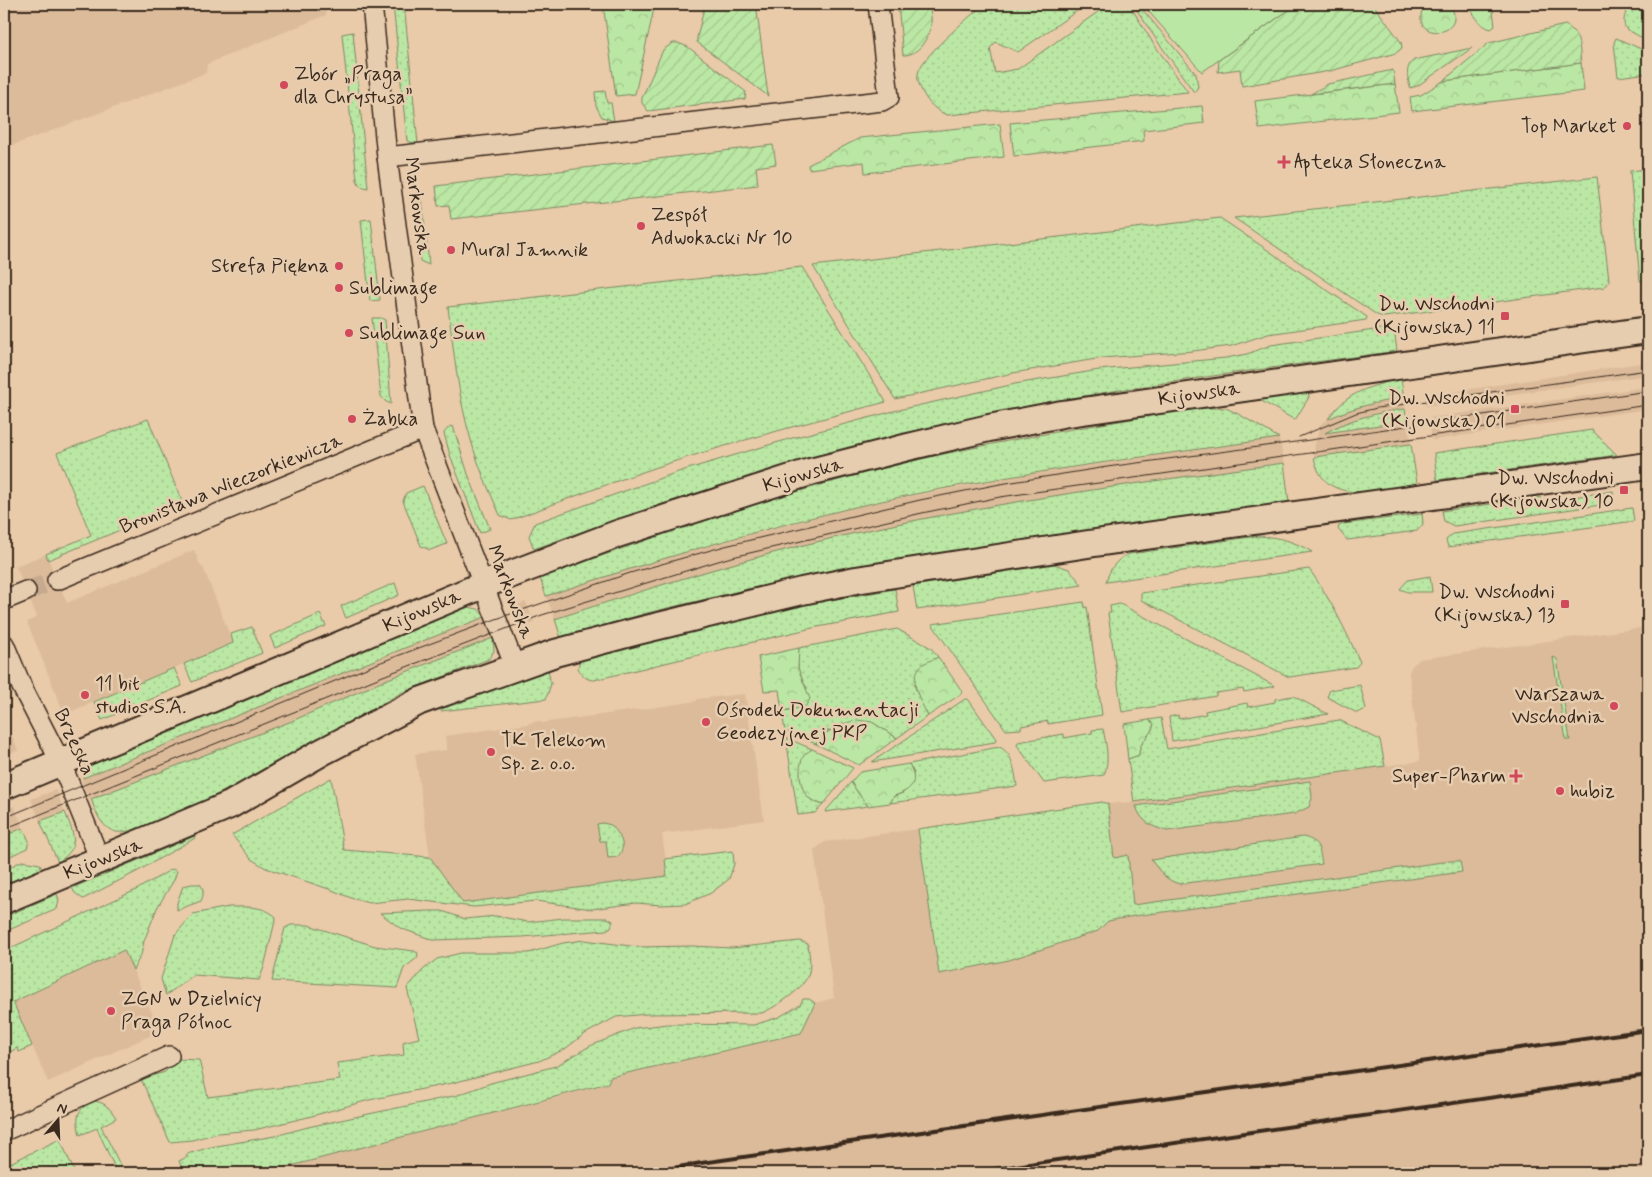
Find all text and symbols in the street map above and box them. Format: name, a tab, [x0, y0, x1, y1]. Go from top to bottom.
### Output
place label: Zbór „Praga dla Chrystusa”	[294, 61, 413, 111]
marker: Zbór „Praga dla Chrystusa”	[278, 79, 290, 91]
place label: Top Market	[1521, 113, 1617, 140]
marker: Top Market	[1621, 120, 1633, 132]
place label: Apteka Słoneczna	[1294, 149, 1447, 177]
street label: Markowska	[397, 155, 437, 258]
marker: Apteka Słoneczna	[1278, 156, 1290, 168]
place label: Zespół Adwokacki Nr 10	[651, 202, 793, 252]
marker: Zespół Adwokacki Nr 10	[635, 220, 647, 232]
place label: Mural Jamnik	[461, 237, 588, 264]
marker: Mural Jamnik	[445, 244, 457, 256]
place label: Strefa Piękna	[211, 253, 329, 280]
marker: Strefa Piękna	[333, 260, 345, 272]
place label: Sublimage	[349, 275, 438, 304]
marker: Sublimage	[333, 282, 345, 294]
place label: Dw. Wschodni (Kijowska) 11	[1374, 291, 1495, 341]
marker: Dw. Wschodni (Kijowska) 11	[1499, 310, 1511, 322]
place label: Sublimage Sun	[359, 320, 486, 349]
marker: Sublimage Sun	[343, 327, 355, 339]
street label: Kijowska	[1156, 375, 1243, 413]
place label: Dw. Wschodni (Kijowska) 01	[1382, 385, 1505, 435]
marker: Dw. Wschodni (Kijowska) 01	[1509, 403, 1521, 415]
place label: Żabka	[362, 406, 418, 433]
marker: Żabka	[346, 413, 358, 425]
street label: Bronisława Wieczorkiewicza	[116, 427, 347, 541]
street label: Kijowska	[760, 450, 847, 499]
place label: Dw. Wschodni (Kijowska) 10	[1490, 465, 1614, 515]
marker: Dw. Wschodni (Kijowska) 10	[1618, 484, 1630, 496]
street label: Markowska	[480, 541, 541, 644]
place label: Dw. Wschodni (Kijowska) 13	[1434, 579, 1555, 629]
street label: Kijowska	[379, 582, 466, 640]
marker: Dw. Wschodni (Kijowska) 13	[1559, 598, 1571, 610]
place label: 11 bit studios S.A.	[95, 671, 186, 721]
place label: Warszawa Wschodnia	[1512, 681, 1605, 731]
marker: 11 bit studios S.A.	[79, 689, 91, 701]
place label: Ośrodek Dokumentacji Geodezyjnej PKP	[716, 697, 919, 747]
marker: Warszawa Wschodnia	[1608, 700, 1620, 712]
street label: Brzeska	[47, 704, 101, 780]
marker: Ośrodek Dokumentacji Geodezyjnej PKP	[700, 716, 712, 728]
place label: TK Telekom Sp. z. o.o.	[501, 727, 606, 777]
marker: TK Telekom Sp. z. o.o.	[485, 746, 497, 758]
place label: Super-Pharm	[1392, 763, 1506, 790]
marker: Super-Pharm	[1510, 770, 1522, 782]
place label: hubiz	[1570, 778, 1615, 805]
marker: hubiz	[1554, 785, 1566, 797]
street label: Kijowska	[60, 831, 147, 887]
place label: ZGN w Dzielnicy Praga Północ	[121, 986, 262, 1037]
marker: ZGN w Dzielnicy Praga Północ	[105, 1005, 117, 1017]
north arrow	[32, 1094, 82, 1144]
text: N	[55, 1099, 69, 1119]

